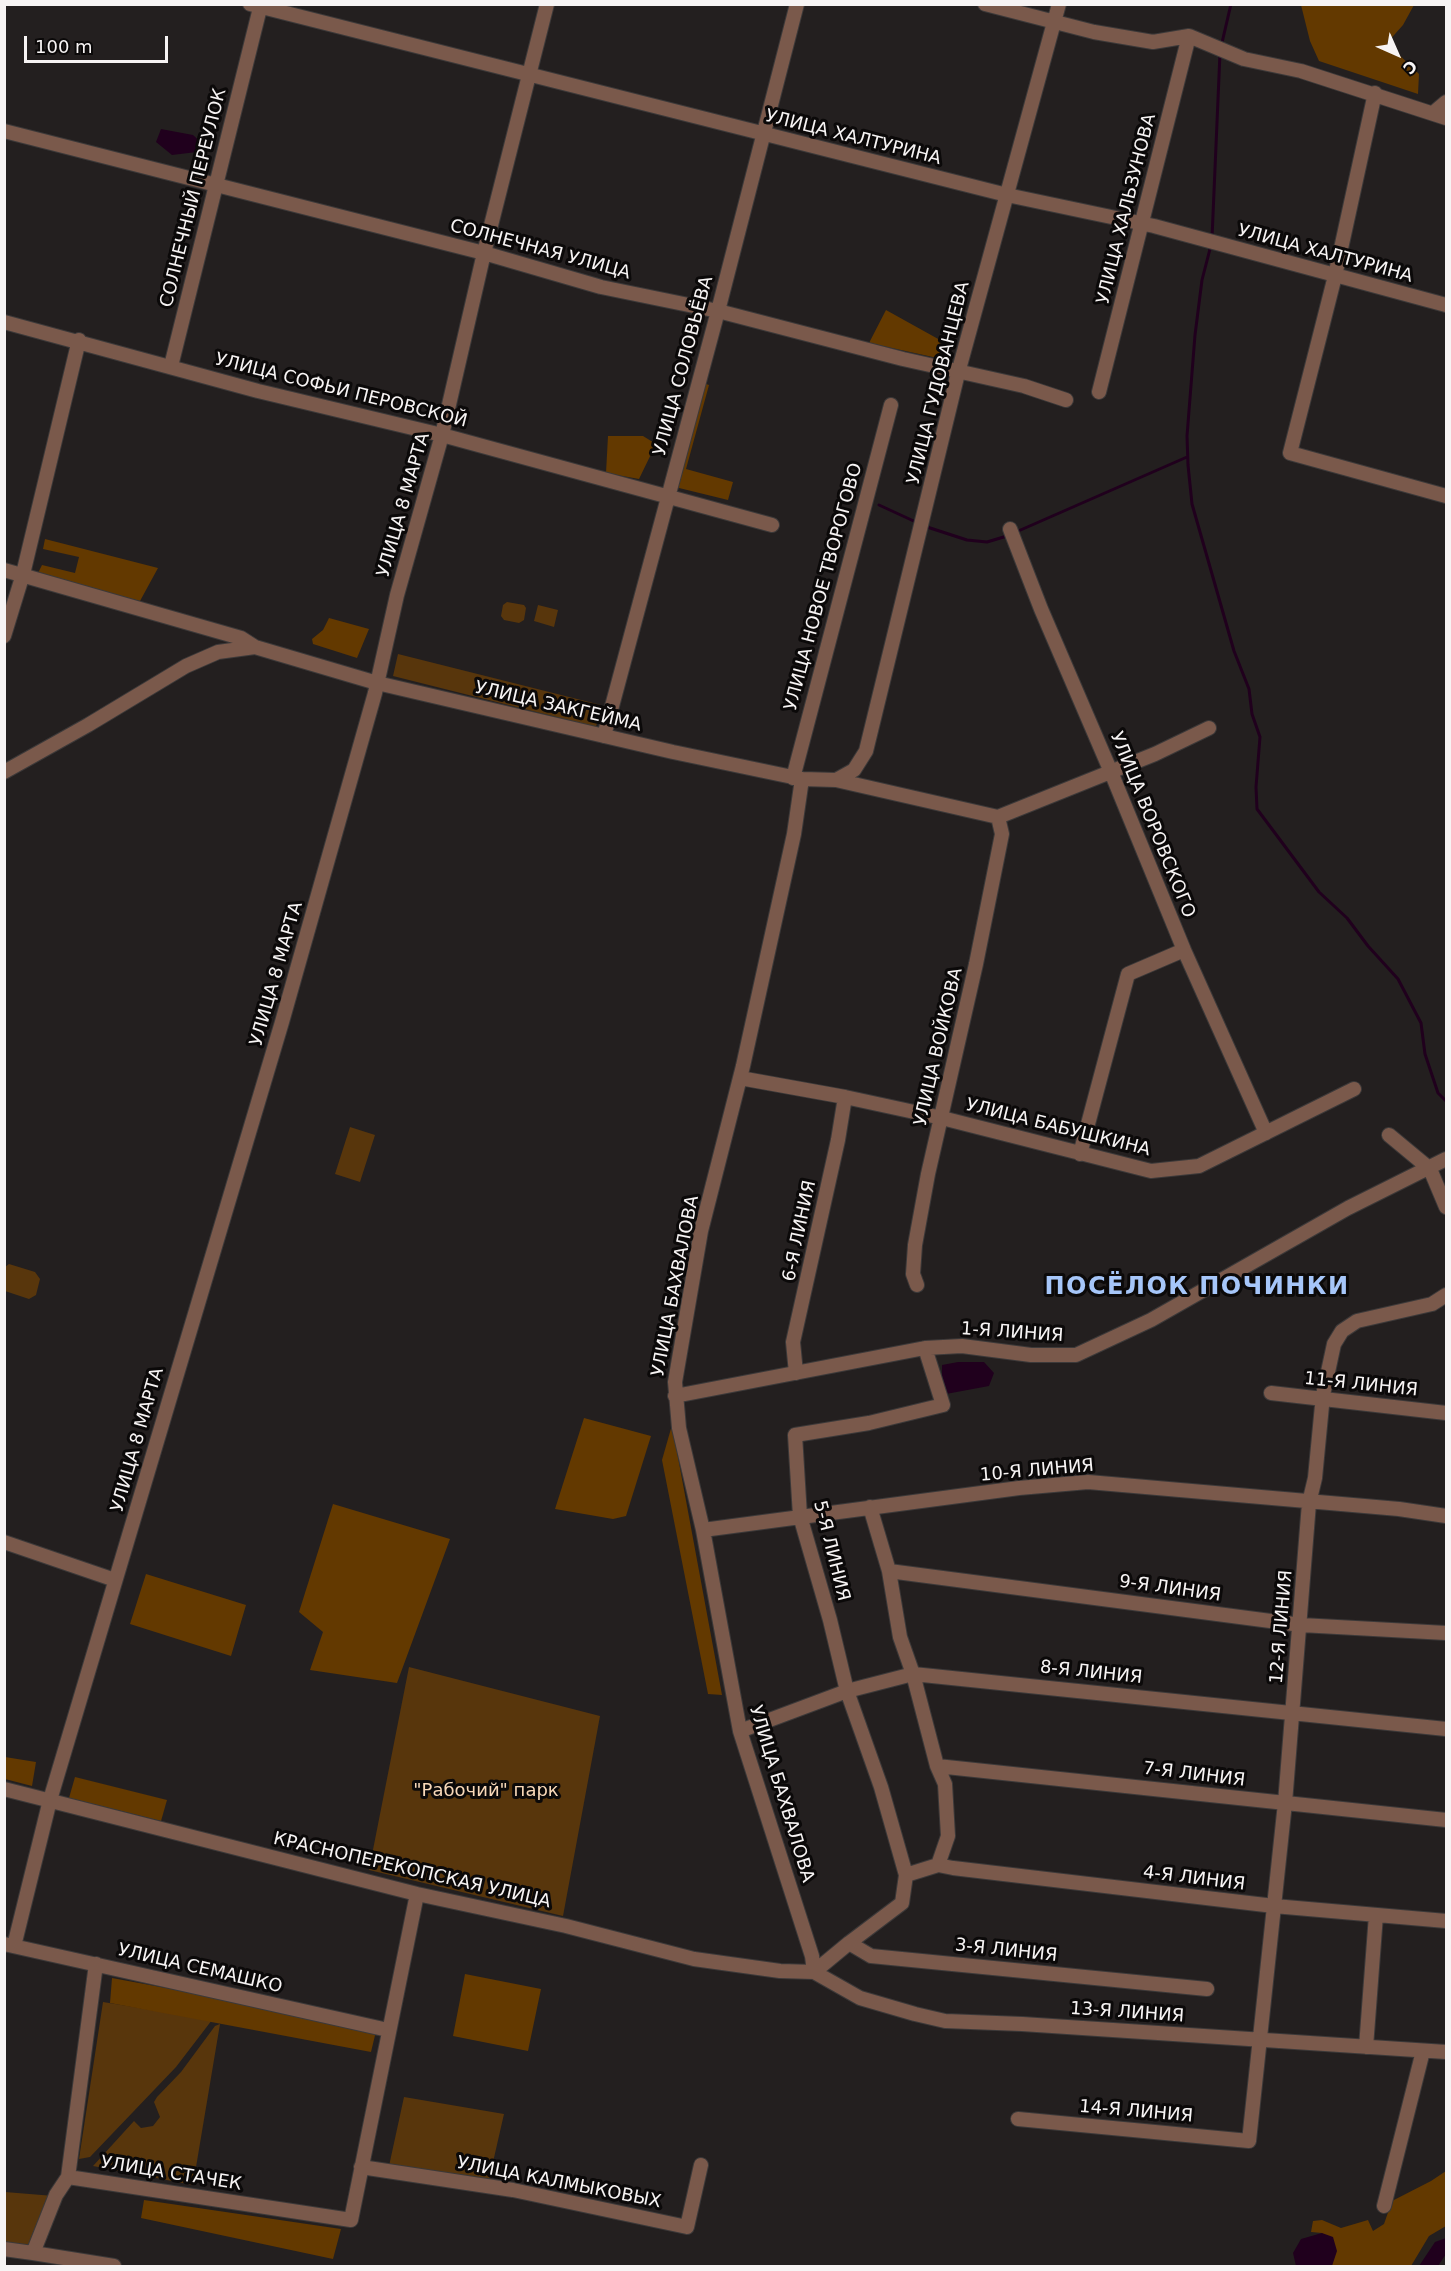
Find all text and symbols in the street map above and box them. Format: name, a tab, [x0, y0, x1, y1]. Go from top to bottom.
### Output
scale bar	[27, 24, 171, 62]
north arrow	[1367, 24, 1427, 84]
text: 100 m	[35, 36, 93, 57]
text: С	[1399, 56, 1421, 78]
street label: СОЛНЕЧНЫЙ ПЕРЕУЛОК	[156, 86, 232, 310]
street label: УЛИЦА ХАЛТУРИНА	[763, 106, 943, 170]
street label: УЛИЦА ХАЛЬЗУНОВА	[1093, 112, 1161, 306]
street label: СОЛНЕЧНАЯ УЛИЦА	[447, 216, 633, 284]
street label: УЛИЦА ХАЛТУРИНА	[1235, 220, 1415, 288]
street label: УЛИЦА СОЛОВЬЁВА	[650, 274, 718, 458]
street label: УЛИЦА ГУДОВАНЦЕВА	[903, 279, 975, 487]
street label: УЛИЦА СОФЬИ ПЕРОВСКОЙ	[213, 349, 469, 433]
street label: УЛИЦА 8 МАРТА	[373, 430, 435, 580]
street label: УЛИЦА НОВОЕ ТВОРОГОВО	[781, 461, 867, 713]
street label: УЛИЦА ЗАКГЕЙМА	[473, 677, 643, 737]
street label: УЛИЦА ВОРОВСКОГО	[1105, 729, 1199, 921]
street label: УЛИЦА 8 МАРТА	[246, 899, 308, 1049]
street label: УЛИЦА ВОЙКОВА	[910, 966, 968, 1128]
street label: УЛИЦА БАБУШКИНА	[964, 1095, 1152, 1161]
street label: 6-Я ЛИНИЯ	[779, 1179, 821, 1283]
street label: УЛИЦА БАХВАЛОВА	[648, 1194, 704, 1378]
district label: ПОСЁЛОК ПОЧИНКИ	[1044, 1274, 1350, 1302]
street label: 1-Я ЛИНИЯ	[960, 1319, 1064, 1347]
street label: УЛИЦА 8 МАРТА	[107, 1365, 169, 1515]
street label: 11-Я ЛИНИЯ	[1303, 1368, 1419, 1402]
street label: 10-Я ЛИНИЯ	[979, 1455, 1095, 1487]
street label: 5-Я ЛИНИЯ	[808, 1499, 854, 1603]
street label: 12-Я ЛИНИЯ	[1266, 1569, 1298, 1685]
street label: 9-Я ЛИНИЯ	[1118, 1571, 1222, 1607]
street label: 8-Я ЛИНИЯ	[1039, 1657, 1143, 1689]
street label: УЛИЦА БАХВАЛОВА	[744, 1703, 818, 1885]
street label: 7-Я ЛИНИЯ	[1142, 1758, 1246, 1792]
park label: "Рабочий" парк	[413, 1780, 559, 1802]
street label: КРАСНОПЕРЕКОПСКАЯ УЛИЦА	[271, 1829, 553, 1913]
street label: 4-Я ЛИНИЯ	[1142, 1862, 1246, 1896]
street label: 3-Я ЛИНИЯ	[954, 1935, 1058, 1967]
street label: УЛИЦА СЕМАШКО	[116, 1940, 284, 1998]
street label: 13-Я ЛИНИЯ	[1069, 1998, 1185, 2028]
street label: 14-Я ЛИНИЯ	[1078, 2096, 1194, 2128]
street label: УЛИЦА СТАЧЕК	[99, 2152, 243, 2196]
street label: УЛИЦА КАЛМЫКОВЫХ	[455, 2153, 663, 2213]

